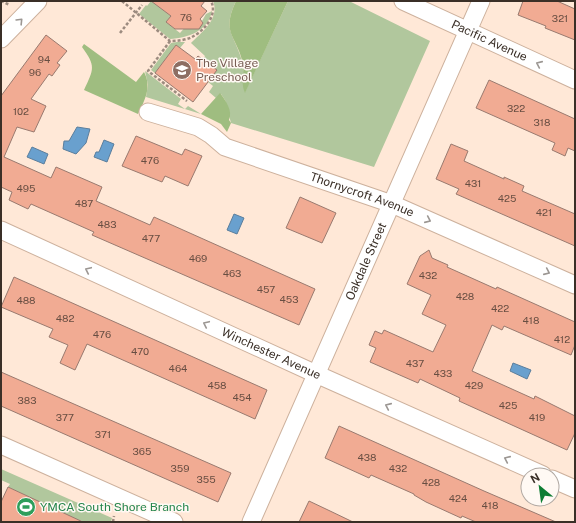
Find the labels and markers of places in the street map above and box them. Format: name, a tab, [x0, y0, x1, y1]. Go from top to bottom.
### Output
place label: The Village Preschool	[196, 56, 258, 84]
school or university icon: The Village Preschool	[171, 59, 193, 81]
sports icon: YMCA South Shore Branch	[15, 496, 37, 518]
place label: YMCA South Shore Branch	[40, 500, 189, 514]

